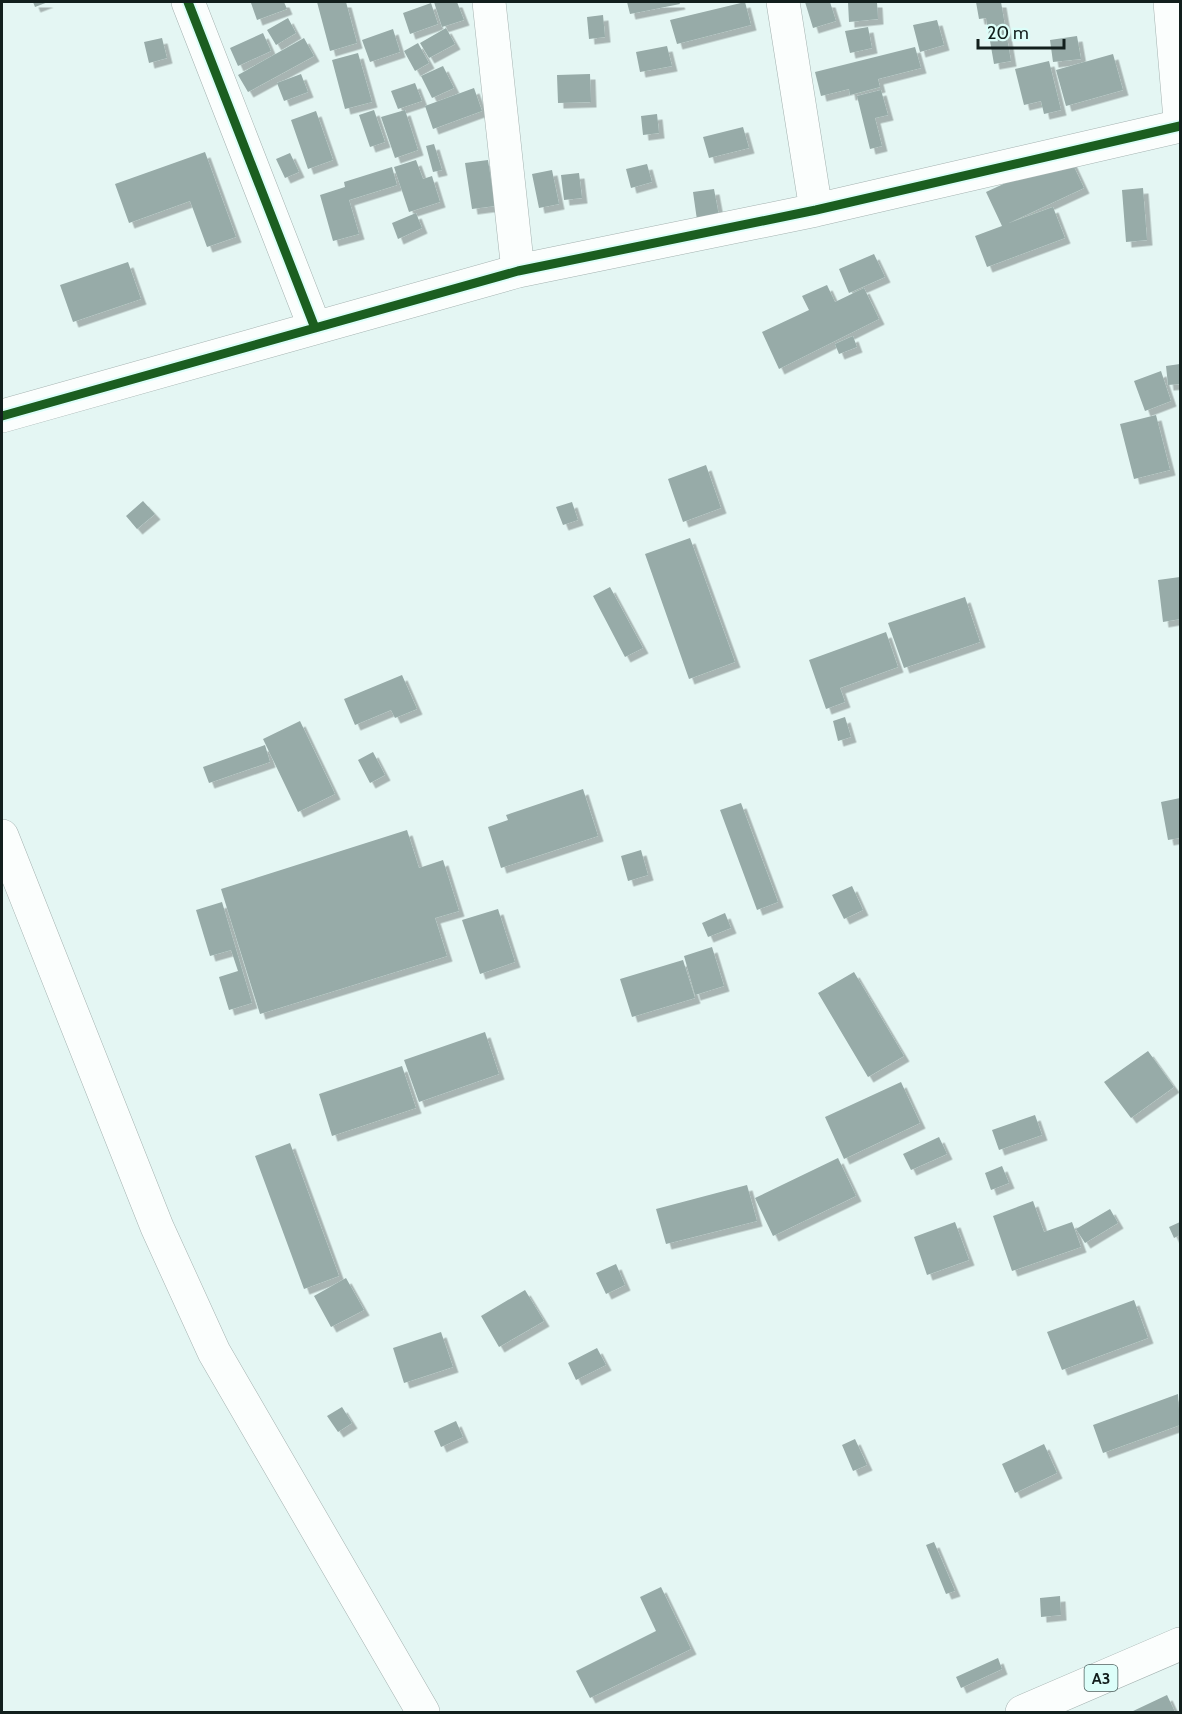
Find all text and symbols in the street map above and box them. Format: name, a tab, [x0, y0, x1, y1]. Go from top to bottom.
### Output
scale bar	[978, 12, 1064, 50]
text: 20 m	[987, 22, 1029, 44]
road number: A3	[1084, 1665, 1118, 1691]

